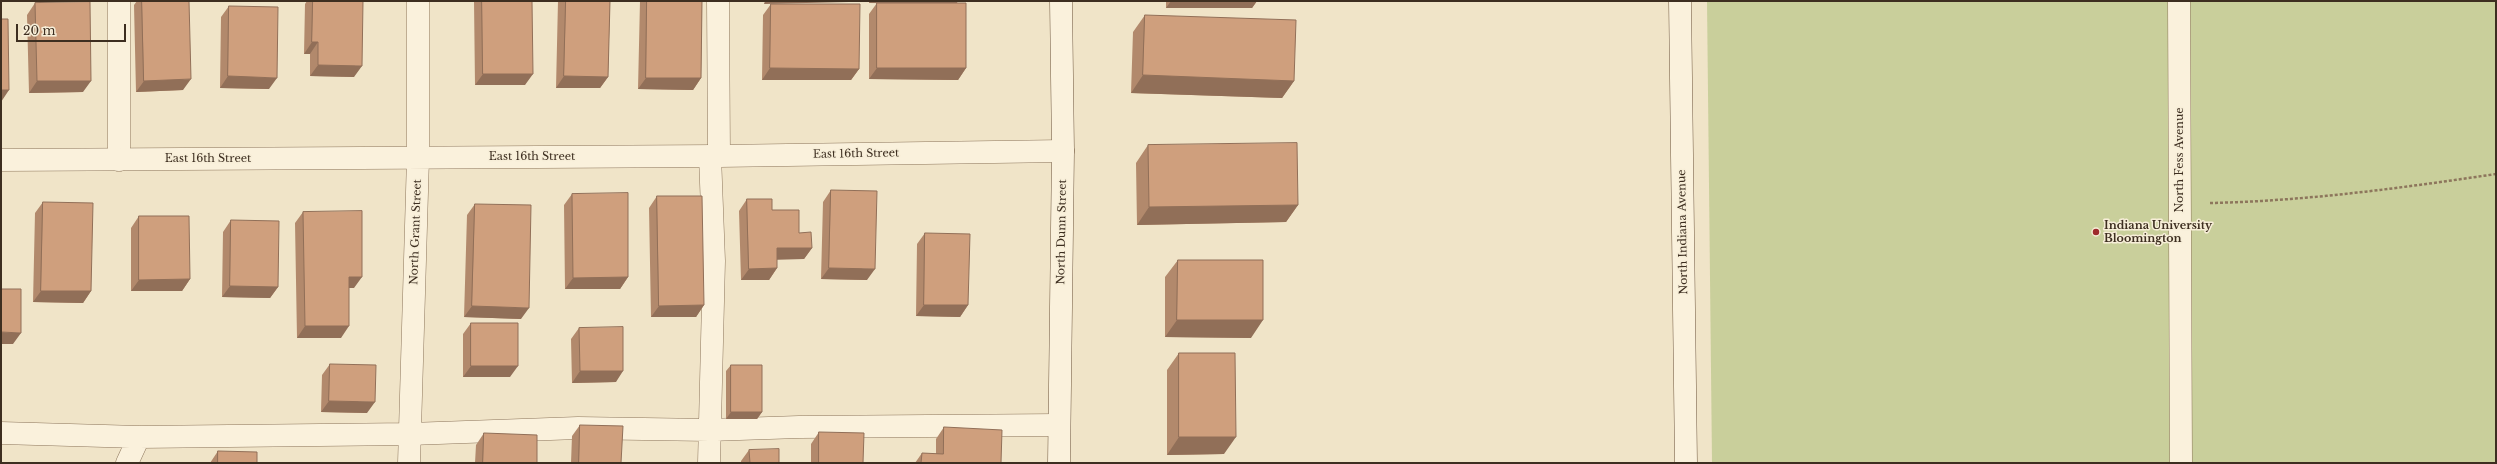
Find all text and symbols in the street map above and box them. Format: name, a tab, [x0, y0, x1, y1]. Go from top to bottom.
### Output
scale bar	[18, 16, 128, 42]
text: 20 m	[23, 23, 55, 38]
street label: North Fess Avenue	[2173, 107, 2187, 213]
street label: East 16th Street	[813, 147, 899, 161]
street label: East 16th Street	[489, 150, 575, 164]
street label: East 16th Street	[165, 152, 251, 166]
street label: North Indiana Avenue	[1675, 169, 1691, 295]
street label: North Grant Street	[408, 179, 424, 285]
street label: North Dunn Street	[1054, 179, 1070, 285]
place label: Indiana University Bloomington	[2104, 219, 2212, 245]
marker: Indiana University Bloomington	[2091, 227, 2101, 237]

